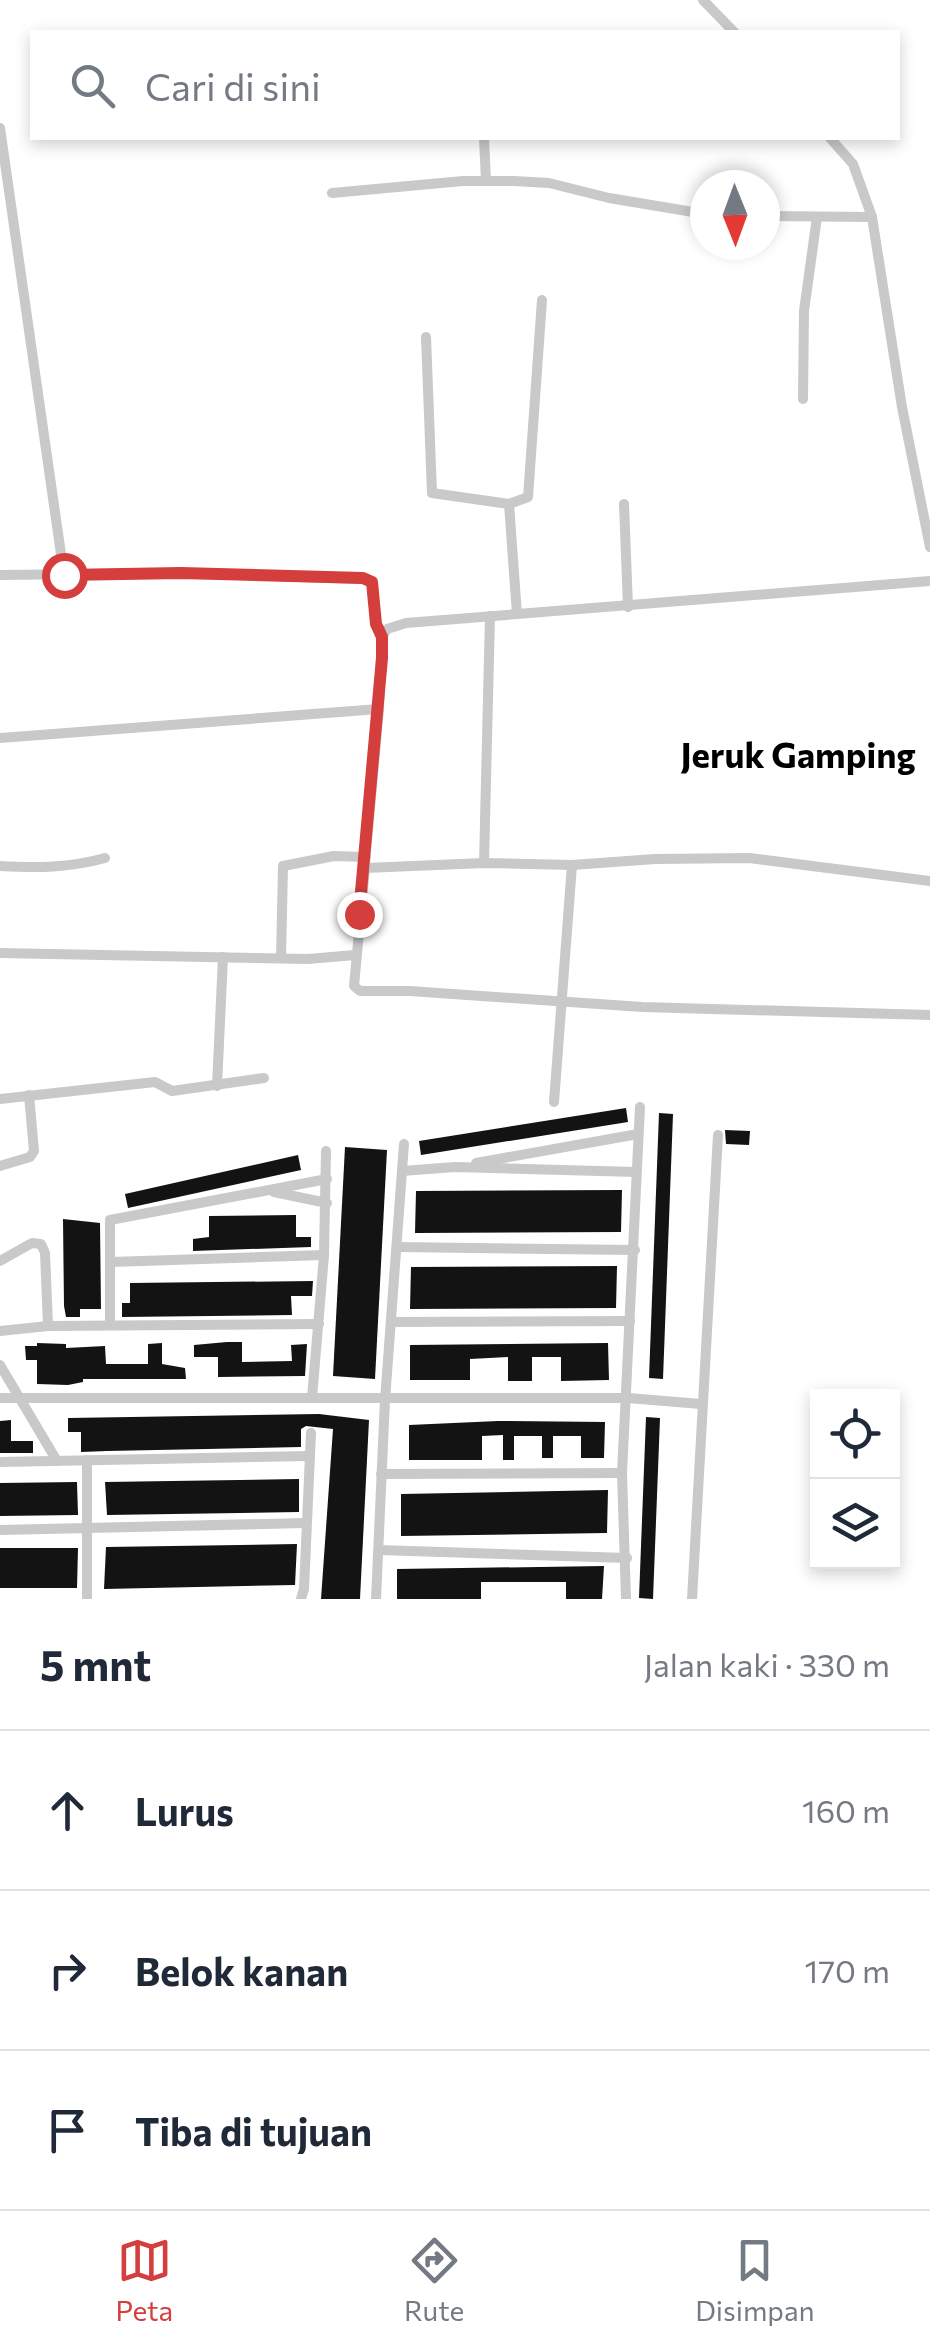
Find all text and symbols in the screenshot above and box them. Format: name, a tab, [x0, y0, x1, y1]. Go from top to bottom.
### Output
search box	[30, 30, 900, 140]
icon: search	[65, 58, 120, 113]
text: Cari di sini	[145, 62, 321, 109]
north arrow	[690, 170, 780, 260]
route start	[42, 553, 88, 599]
district label: Jeruk Gamping	[680, 732, 916, 775]
route end	[337, 892, 383, 938]
map controls	[810, 1389, 900, 1569]
button: locate	[810, 1389, 900, 1479]
button: layers	[810, 1479, 900, 1569]
text: 5 mnt	[40, 1638, 151, 1690]
text: Jalan kaki · 330 m	[644, 1644, 890, 1684]
icon: ahead	[40, 1783, 95, 1838]
text: Lurus	[135, 1787, 234, 1834]
text: 160 m	[802, 1790, 890, 1830]
icon: right	[40, 1943, 95, 1998]
text: Belok kanan	[135, 1947, 348, 1994]
text: 170 m	[805, 1950, 890, 1990]
icon: arrive	[40, 2103, 95, 2158]
text: Tiba di tujuan	[135, 2107, 372, 2154]
tab: Peta	[115, 2233, 173, 2327]
tab: Rute	[404, 2233, 464, 2327]
tab: Disimpan	[695, 2233, 815, 2327]

